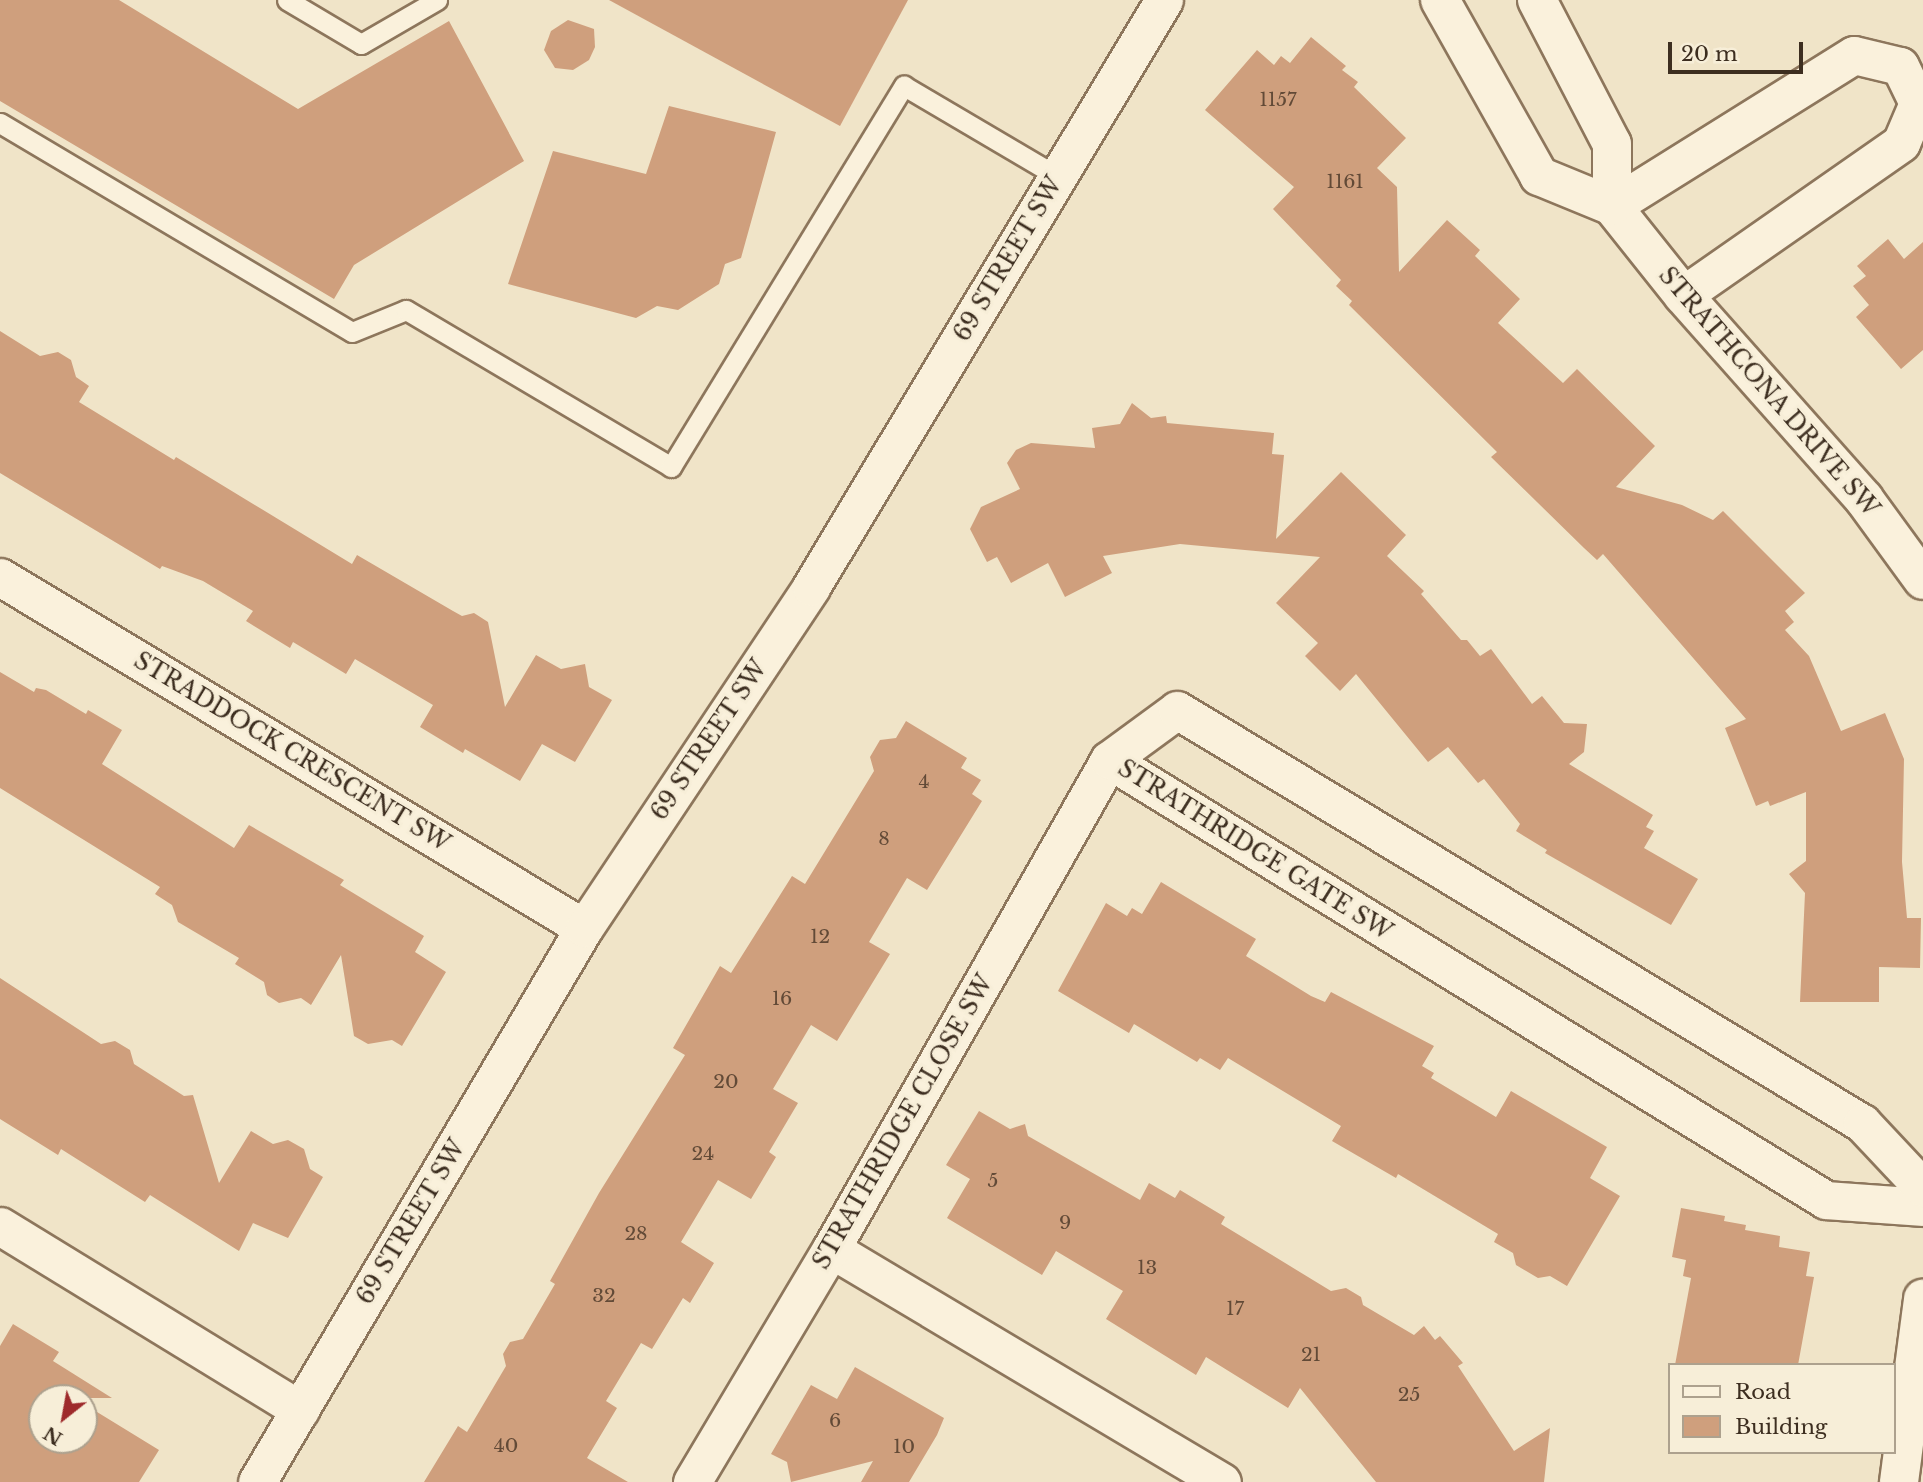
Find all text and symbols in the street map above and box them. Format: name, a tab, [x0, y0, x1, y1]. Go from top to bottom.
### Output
scale bar	[1671, 28, 1806, 72]
text: 20 m	[1681, 41, 1738, 67]
house number: 1157	[1259, 89, 1297, 111]
street label: 69 STREET SW	[948, 171, 1068, 347]
house number: 1161	[1326, 171, 1364, 193]
street label: STRATHCONA DRIVE SW	[1653, 261, 1885, 523]
street label: STRADDOCK CRESCENT SW	[129, 646, 455, 858]
street label: 69 STREET SW	[645, 655, 773, 825]
street label: STRATHRIDGE GATE SW	[1113, 754, 1397, 946]
house number: 4	[918, 771, 930, 793]
house number: 8	[878, 828, 890, 850]
house number: 12	[810, 926, 830, 948]
street label: STRATHRIDGE CLOSE SW	[807, 970, 999, 1274]
house number: 16	[772, 988, 792, 1010]
house number: 20	[713, 1071, 739, 1093]
street label: 69 STREET SW	[351, 1134, 471, 1310]
house number: 24	[692, 1143, 714, 1165]
house number: 5	[988, 1170, 998, 1192]
house number: 9	[1059, 1212, 1071, 1234]
house number: 28	[624, 1223, 648, 1245]
house number: 13	[1137, 1257, 1157, 1279]
house number: 32	[592, 1285, 616, 1307]
house number: 17	[1226, 1298, 1244, 1320]
house number: 21	[1301, 1344, 1321, 1366]
legend	[1668, 1363, 1895, 1454]
text: Road	[1735, 1379, 1791, 1405]
north arrow	[28, 1384, 98, 1454]
house number: 25	[1398, 1384, 1420, 1406]
house number: 6	[829, 1410, 841, 1432]
text: Building	[1735, 1414, 1827, 1440]
text: N	[39, 1421, 67, 1450]
house number: 40	[494, 1435, 518, 1457]
house number: 10	[893, 1436, 915, 1458]

